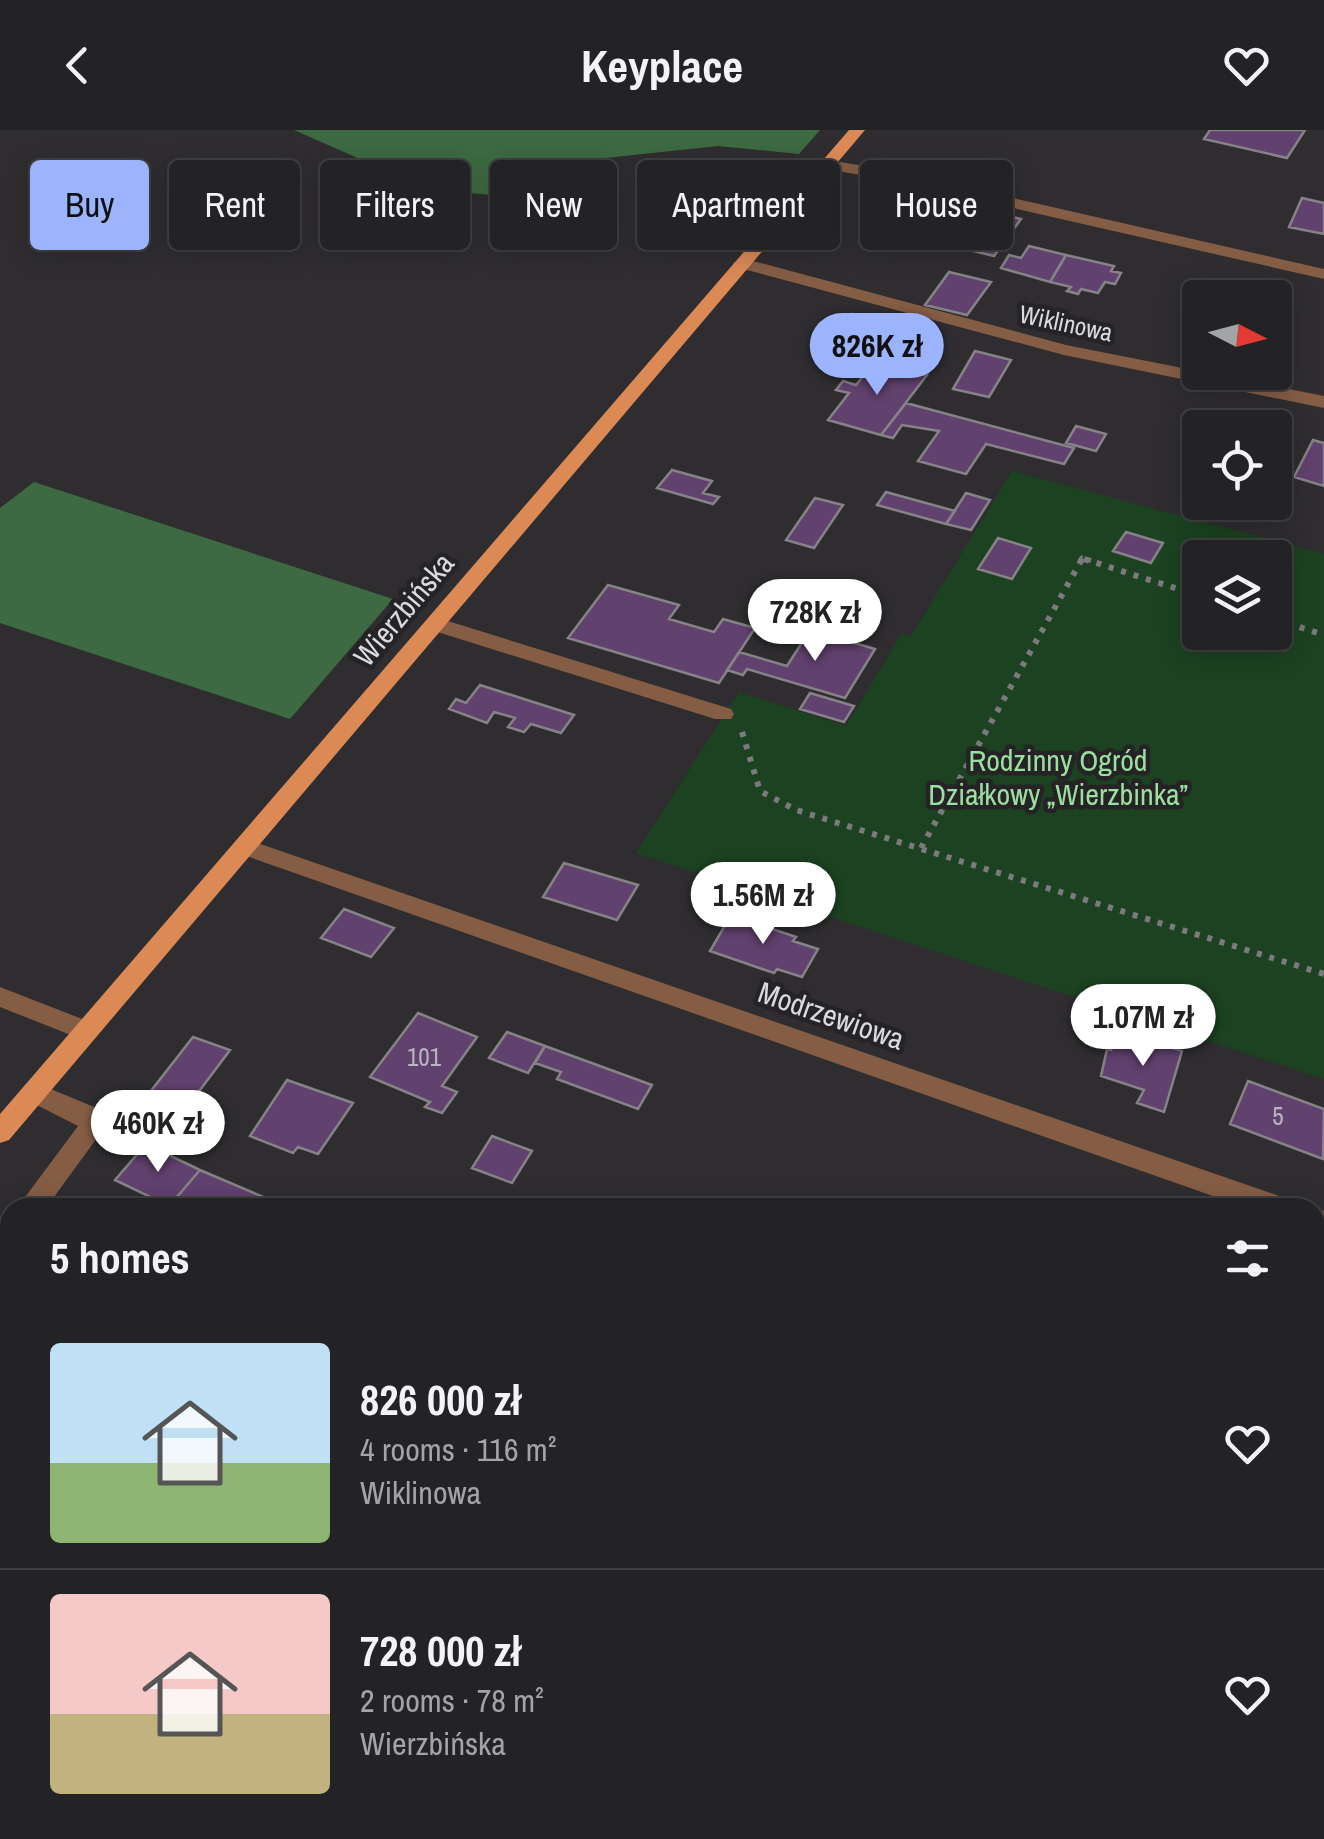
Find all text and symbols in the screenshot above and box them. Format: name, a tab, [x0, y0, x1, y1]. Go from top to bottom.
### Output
text: Keyplace	[581, 35, 743, 96]
icon: back	[50, 38, 105, 93]
icon: heart	[1219, 38, 1274, 93]
chip: Buy	[30, 160, 149, 250]
chip: Rent	[169, 160, 300, 250]
chip: Filters	[320, 160, 470, 250]
chip: New	[490, 160, 617, 250]
chip: Apartment	[637, 160, 840, 250]
chip: House	[860, 160, 1013, 250]
north arrow	[1182, 280, 1292, 390]
map controls	[1182, 280, 1292, 650]
street label: Wiklinowa	[1016, 297, 1116, 350]
pin: 826K zł	[785, 313, 969, 398]
text: 826K zł	[832, 324, 922, 367]
button: locate	[1182, 410, 1292, 520]
button: layers	[1182, 540, 1292, 650]
street label: Wierzbińska	[344, 544, 463, 675]
pin: 728K zł	[723, 579, 907, 664]
text: 728K zł	[770, 590, 860, 633]
park label: Rodzinny Ogród Działkowy „Wierzbinka”	[928, 740, 1188, 814]
pin: 1.56M zł	[660, 862, 866, 947]
text: 1.56M zł	[713, 873, 813, 916]
street label: Modrzewiowa	[753, 971, 910, 1059]
pin: 1.07M zł	[1040, 984, 1246, 1069]
text: 1.07M zł	[1093, 995, 1193, 1038]
house number: 101	[407, 1040, 442, 1074]
pin: 460K zł	[66, 1090, 250, 1175]
house number: 5	[1272, 1099, 1284, 1133]
text: 460K zł	[113, 1101, 203, 1144]
text: 5 homes	[50, 1230, 190, 1286]
icon: filters	[1220, 1231, 1275, 1286]
text: 826 000 zł	[360, 1372, 521, 1428]
icon: home	[130, 1383, 250, 1503]
icon: heart	[1220, 1416, 1275, 1471]
text: 4 rooms · 116 m²	[360, 1428, 556, 1471]
text: Wiklinowa	[360, 1471, 481, 1514]
text: 728 000 zł	[360, 1623, 521, 1679]
icon: home	[130, 1634, 250, 1754]
icon: heart	[1220, 1667, 1275, 1722]
text: 2 rooms · 78 m²	[360, 1679, 544, 1722]
text: Wierzbińska	[360, 1722, 506, 1765]

